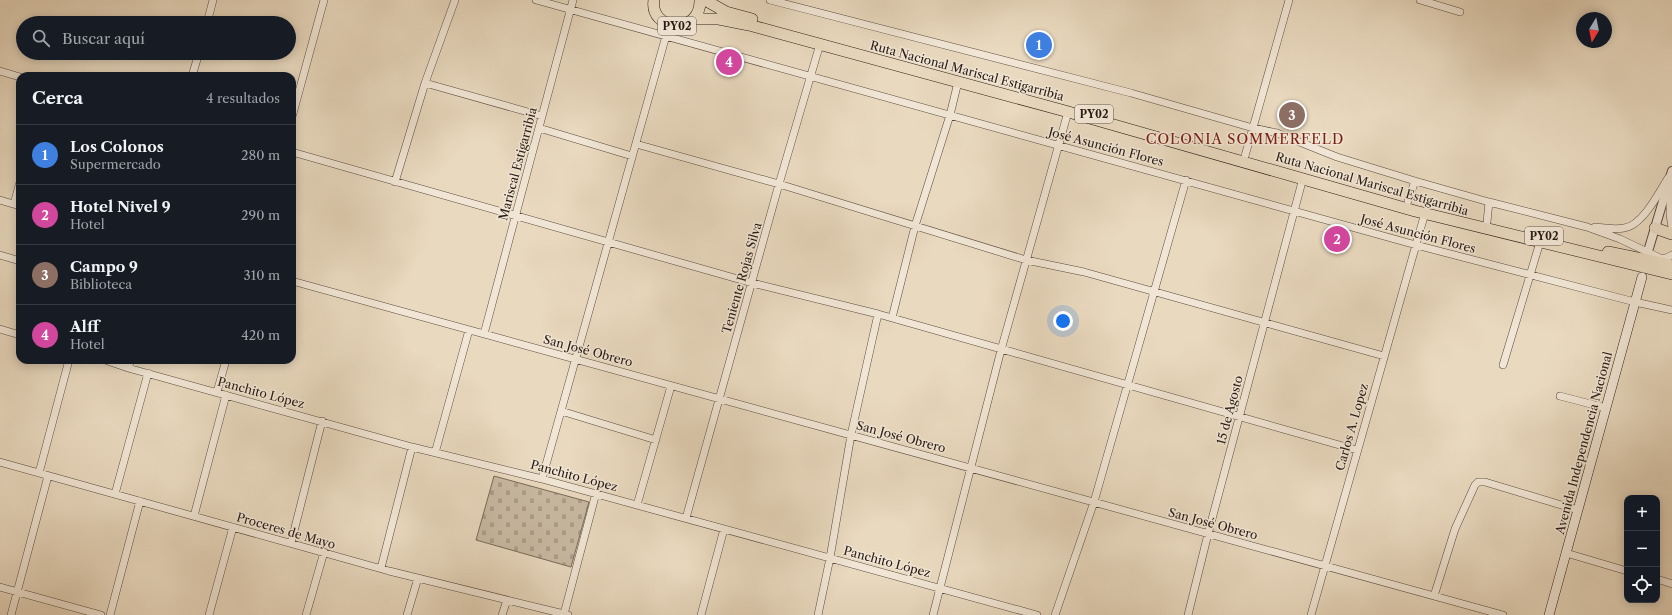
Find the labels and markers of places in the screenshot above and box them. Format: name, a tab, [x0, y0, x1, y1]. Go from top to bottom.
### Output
pin: 1	[1026, 30, 1052, 60]
pin: 4	[716, 47, 742, 77]
pin: 3	[1279, 100, 1305, 130]
pin: 2	[1324, 224, 1350, 254]

